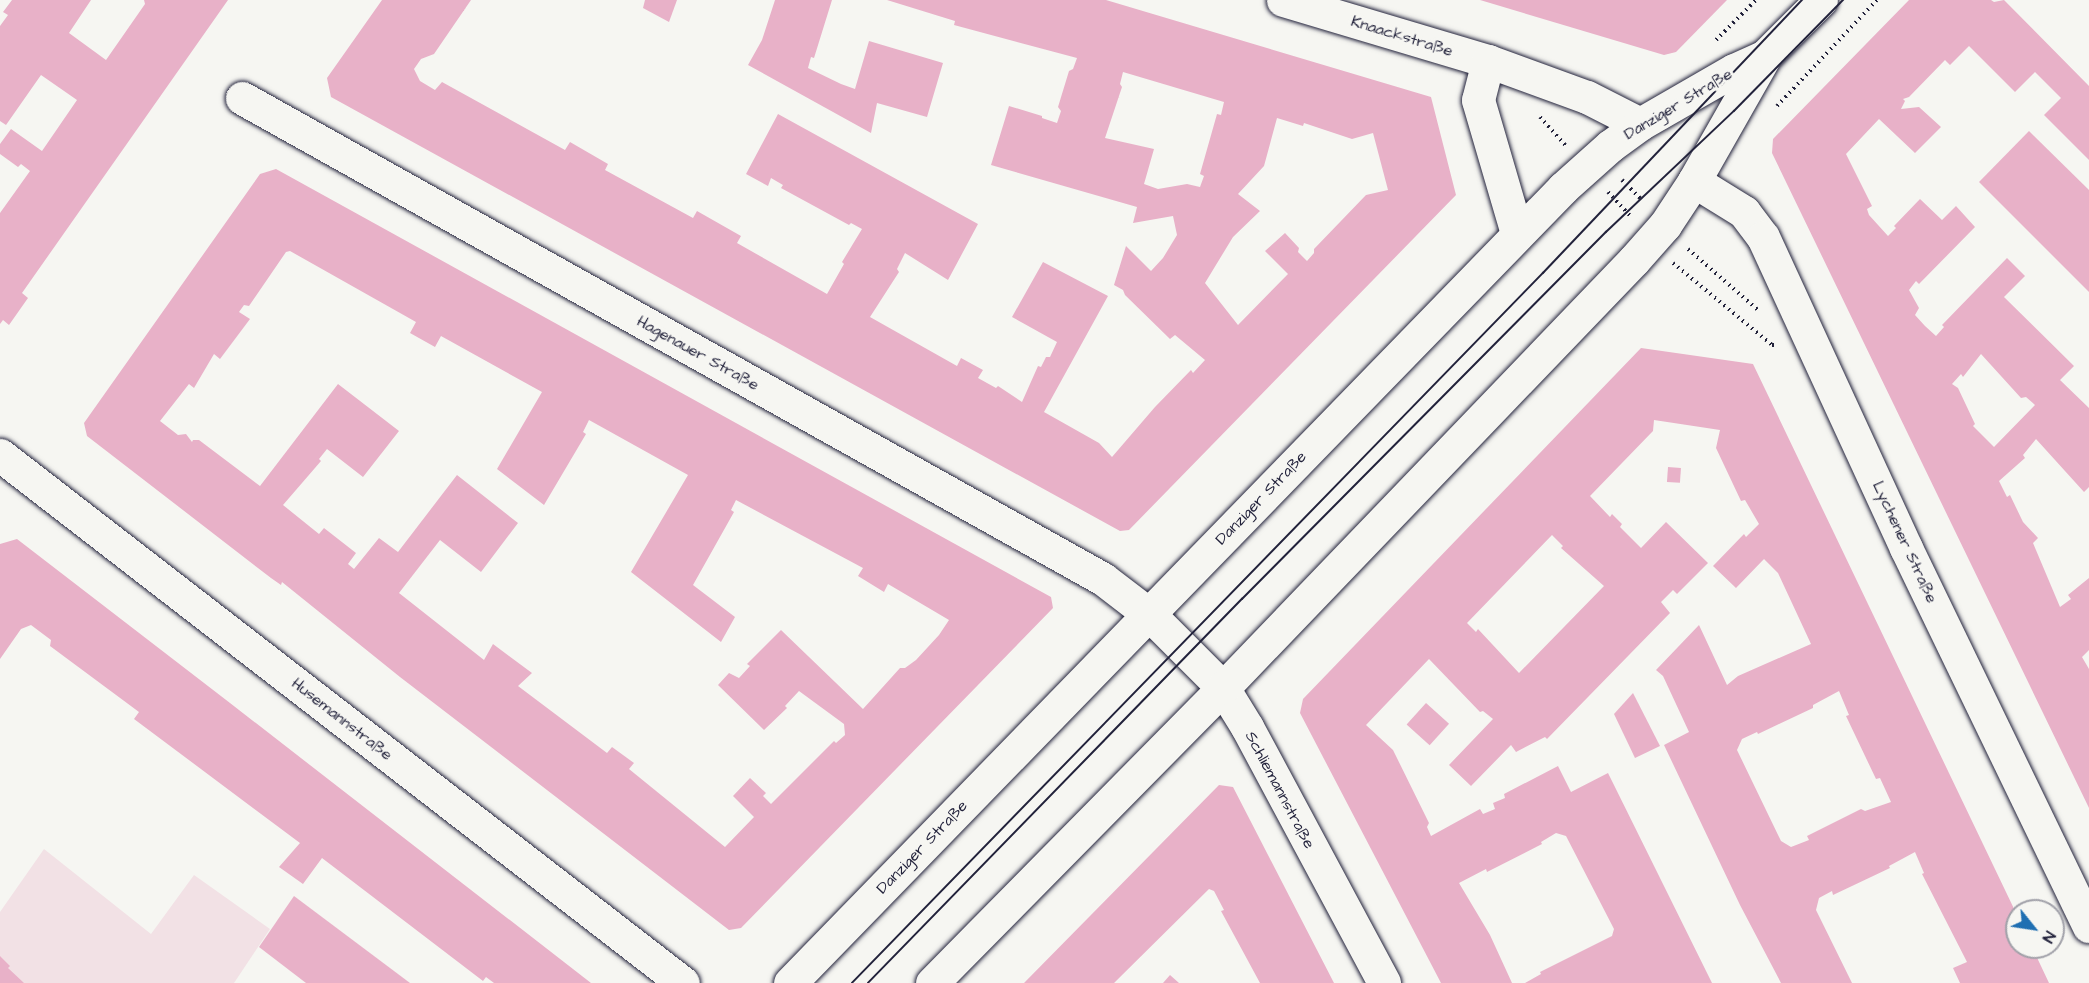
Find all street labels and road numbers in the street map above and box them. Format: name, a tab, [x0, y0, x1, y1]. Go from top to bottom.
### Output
street label: Knaackstraße	[1349, 11, 1455, 61]
street label: Danziger Straße	[1620, 64, 1736, 144]
street label: Hagenauer Straße	[634, 311, 762, 395]
street label: Danziger Straße	[1211, 447, 1311, 549]
street label: Lychener Straße	[1868, 478, 1942, 606]
street label: Husemannstraße	[288, 674, 396, 764]
street label: Schliemannstraße	[1241, 728, 1319, 852]
street label: Danziger Straße	[872, 796, 972, 898]

